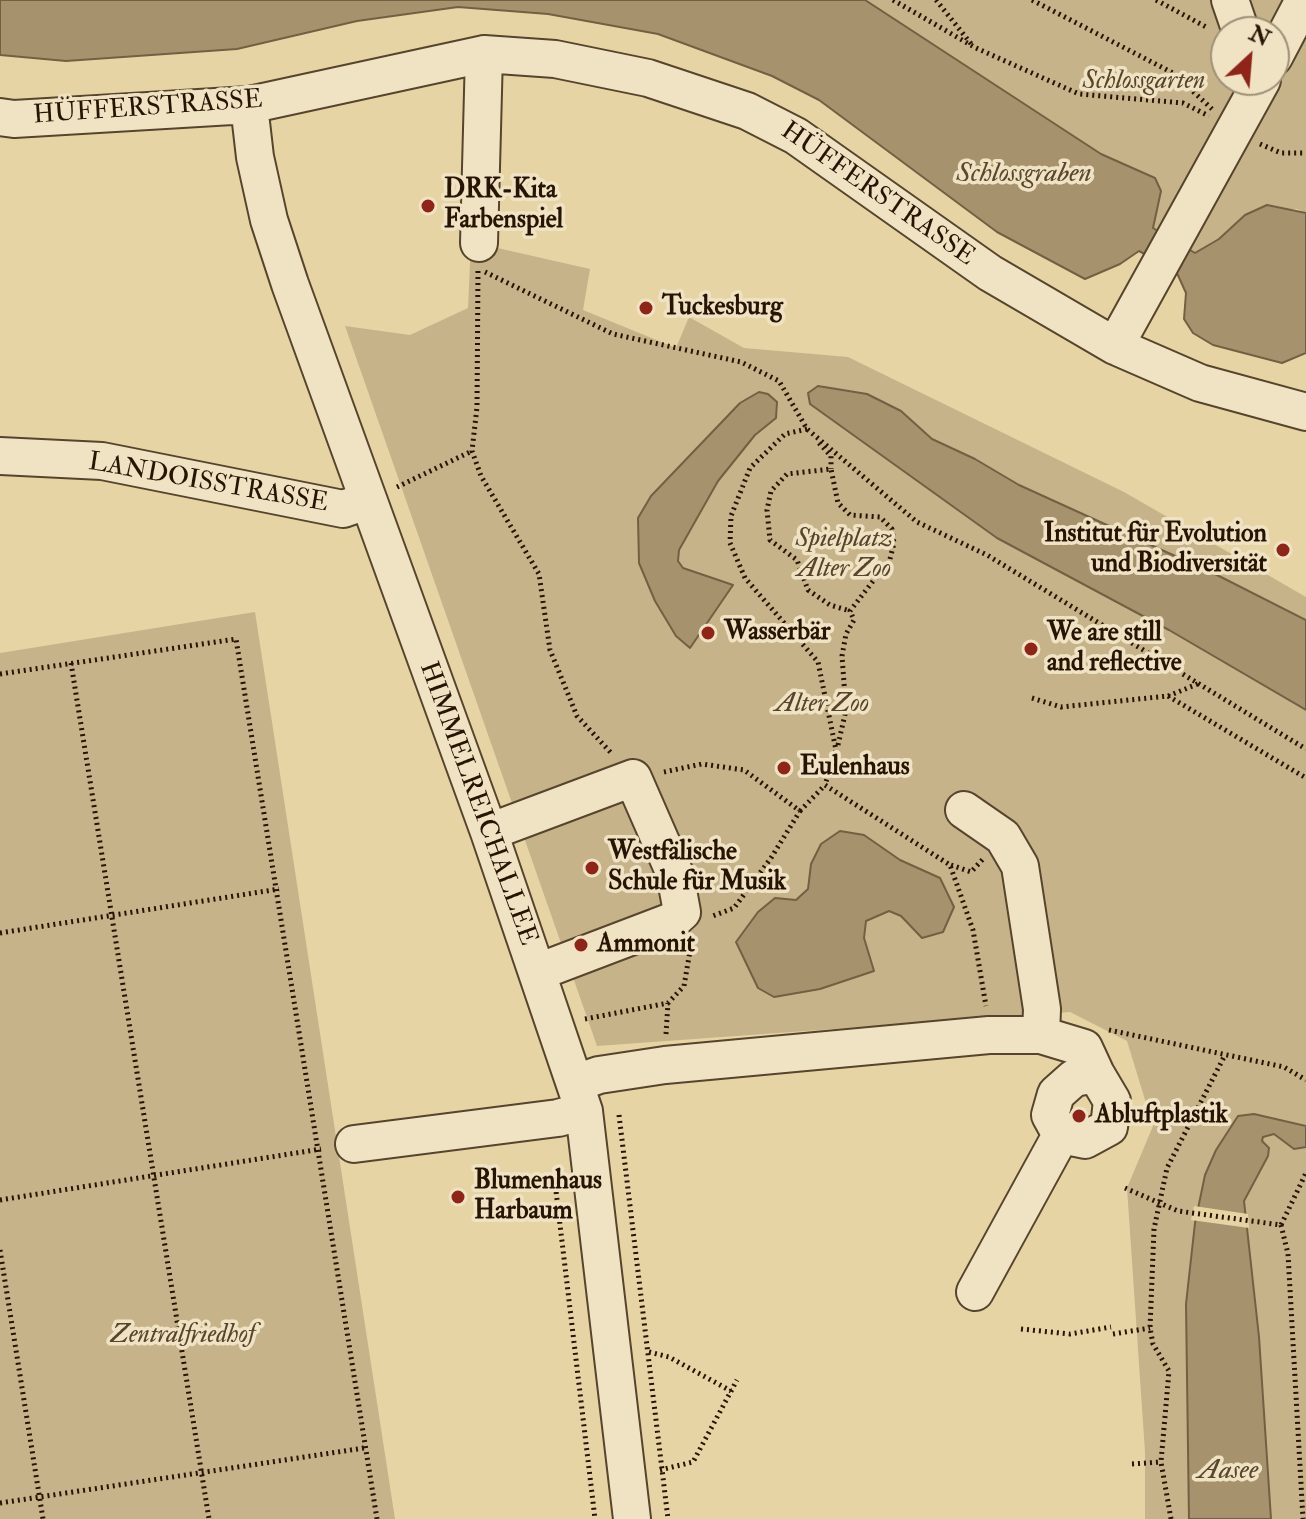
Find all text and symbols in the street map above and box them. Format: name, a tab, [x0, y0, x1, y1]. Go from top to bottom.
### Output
north arrow	[1210, 16, 1290, 96]
text: N	[1245, 19, 1275, 53]
park label: Schlossgarten	[1083, 66, 1205, 98]
street label: HÜFFERSTRASSE	[32, 85, 264, 133]
street label: HÜFFERSTRASSE	[774, 116, 980, 274]
water label: Schlossgraben	[956, 158, 1092, 192]
place label: DRK-Kita Farbenspiel	[444, 175, 563, 236]
marker: DRK-Kita Farbenspiel	[419, 197, 437, 215]
place label: Tuckesburg	[662, 292, 783, 324]
marker: Tuckesburg	[637, 299, 655, 317]
street label: LANDOISSTRASSE	[86, 448, 330, 520]
place label: Institut für Evolution und Biodiversität	[1044, 519, 1267, 580]
park label: Spielplatz Alter Zoo	[795, 524, 893, 586]
marker: Institut für Evolution und Biodiversität	[1274, 541, 1292, 559]
place label: Wasserbär	[724, 617, 830, 649]
place label: We are still and reflective	[1047, 618, 1182, 680]
marker: Wasserbär	[699, 624, 717, 642]
marker: We are still and reflective	[1022, 640, 1040, 658]
street label: HIMMELREICHALLEE	[411, 658, 543, 950]
park label: Alter Zoo	[775, 689, 869, 721]
place label: Eulenhaus	[800, 752, 910, 784]
marker: Eulenhaus	[775, 759, 793, 777]
place label: Westfälische Schule für Musik	[608, 837, 786, 898]
marker: Westfälische Schule für Musik	[583, 859, 601, 877]
place label: Ammonit	[597, 929, 695, 961]
marker: Ammonit	[572, 936, 590, 954]
place label: Abluftplastik	[1095, 1100, 1228, 1132]
marker: Abluftplastik	[1070, 1107, 1088, 1125]
place label: Blumenhaus Harbaum	[474, 1166, 602, 1228]
marker: Blumenhaus Harbaum	[449, 1188, 467, 1206]
park label: Zentralfriedhof	[111, 1320, 255, 1352]
water label: Aasee	[1198, 1455, 1258, 1489]

